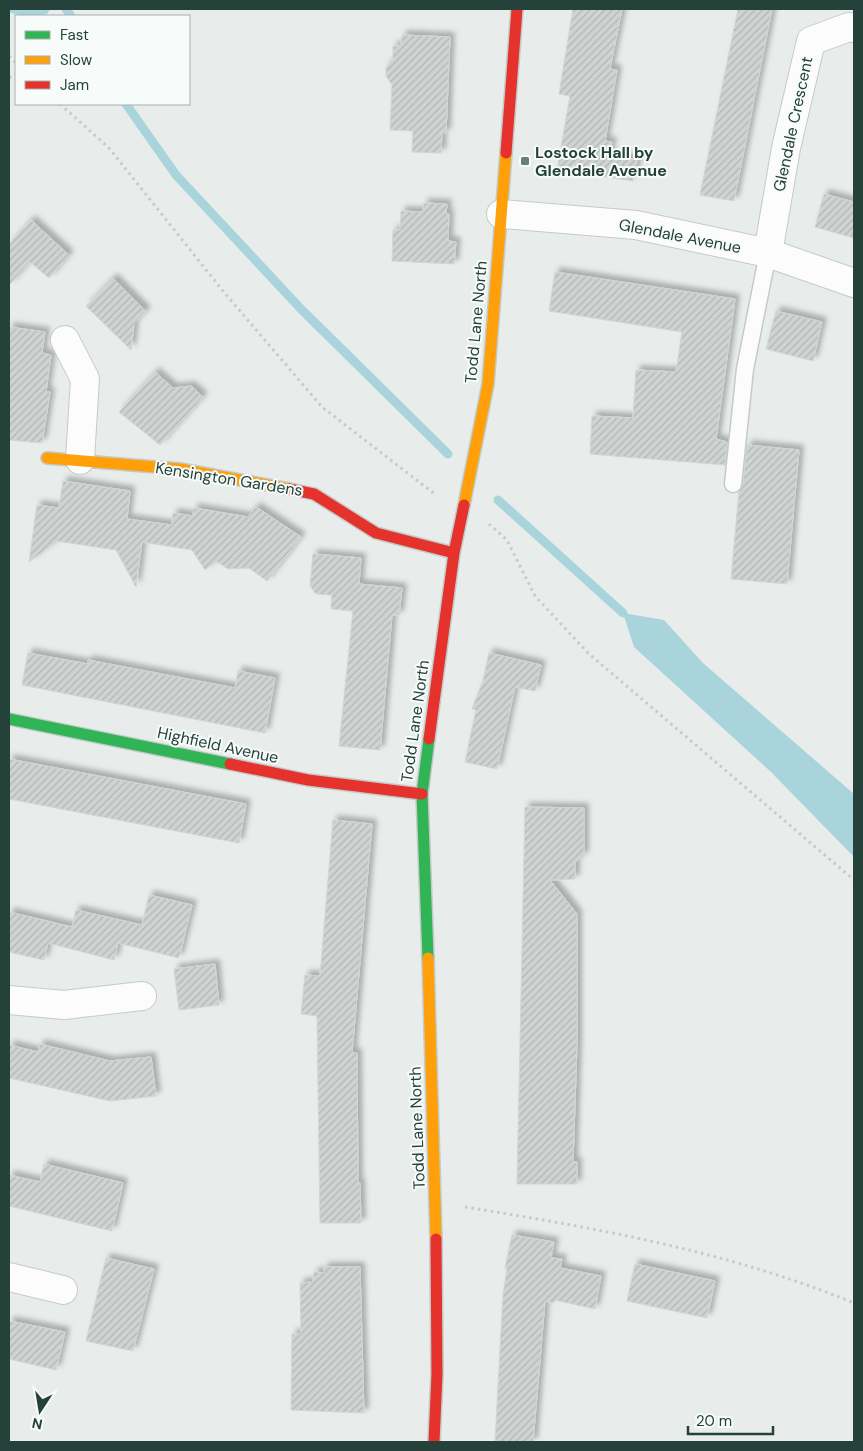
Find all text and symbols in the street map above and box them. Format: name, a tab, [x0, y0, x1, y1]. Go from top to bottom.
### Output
legend	[15, 15, 190, 105]
text: Fast	[60, 25, 89, 45]
text: Slow	[60, 50, 93, 70]
street label: Glendale Crescent	[768, 55, 818, 193]
text: Jam	[60, 75, 89, 95]
place label: Lostock Hall by Glendale Avenue	[535, 142, 667, 181]
marker: Lostock Hall by Glendale Avenue	[519, 155, 531, 167]
street label: Glendale Avenue	[617, 214, 743, 258]
street label: Todd Lane North	[460, 260, 492, 384]
street label: Kensington Gardens	[154, 457, 304, 501]
street label: Todd Lane North	[396, 659, 434, 783]
street label: Highfield Avenue	[156, 722, 280, 768]
street label: Todd Lane North	[404, 1066, 430, 1190]
north arrow	[15, 1386, 65, 1436]
scale bar	[688, 1404, 773, 1436]
text: 20 m	[696, 1411, 732, 1431]
text: N	[30, 1414, 44, 1434]

